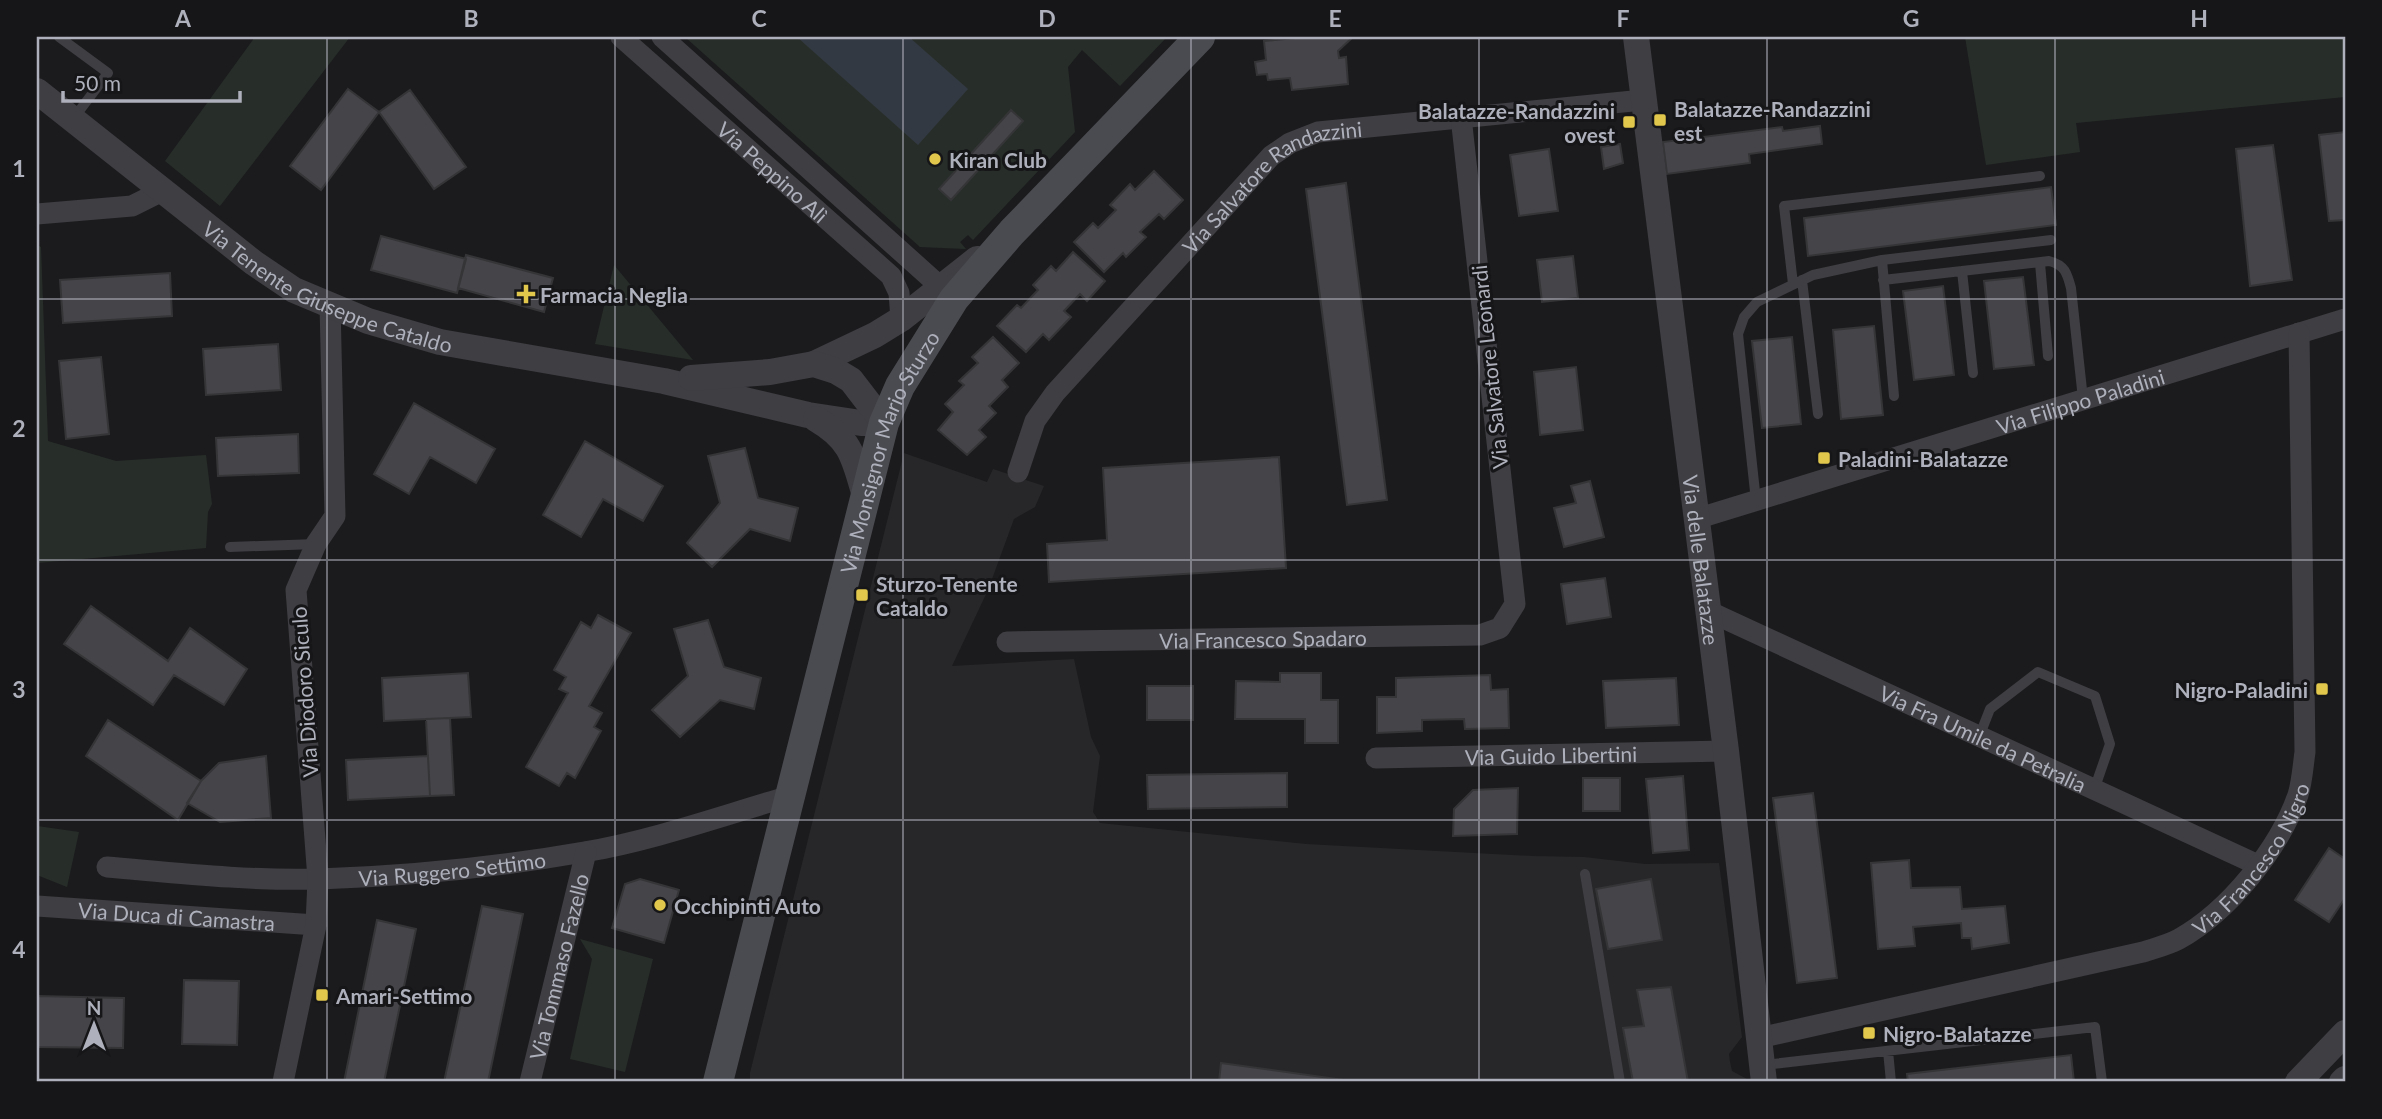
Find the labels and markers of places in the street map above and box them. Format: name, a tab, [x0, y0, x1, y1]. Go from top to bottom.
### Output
place label: Balatazze-Randazzini est	[1674, 96, 1871, 145]
place label: Balatazze-Randazzini ovest	[1418, 98, 1615, 147]
marker: Balatazze-Randazzini est	[1652, 112, 1668, 128]
marker: Balatazze-Randazzini ovest	[1621, 114, 1637, 130]
place label: Kiran Club	[949, 147, 1047, 172]
marker: Kiran Club	[927, 151, 943, 167]
place label: Farmacia Neglia	[540, 282, 688, 307]
marker: Farmacia Neglia	[518, 286, 534, 302]
place label: Paladini-Balatazze	[1838, 446, 2008, 471]
marker: Paladini-Balatazze	[1816, 450, 1832, 466]
place label: Sturzo-Tenente Cataldo	[876, 571, 1018, 620]
marker: Sturzo-Tenente Cataldo	[854, 587, 870, 603]
place label: Nigro-Paladini	[2174, 677, 2308, 702]
marker: Nigro-Paladini	[2314, 681, 2330, 697]
place label: Occhipinti Auto	[674, 893, 821, 918]
marker: Occhipinti Auto	[652, 897, 668, 913]
place label: Amari-Settimo	[335, 983, 472, 1008]
marker: Amari-Settimo	[314, 987, 330, 1003]
place label: Nigro-Balatazze	[1883, 1021, 2032, 1046]
marker: Nigro-Balatazze	[1861, 1025, 1877, 1041]

